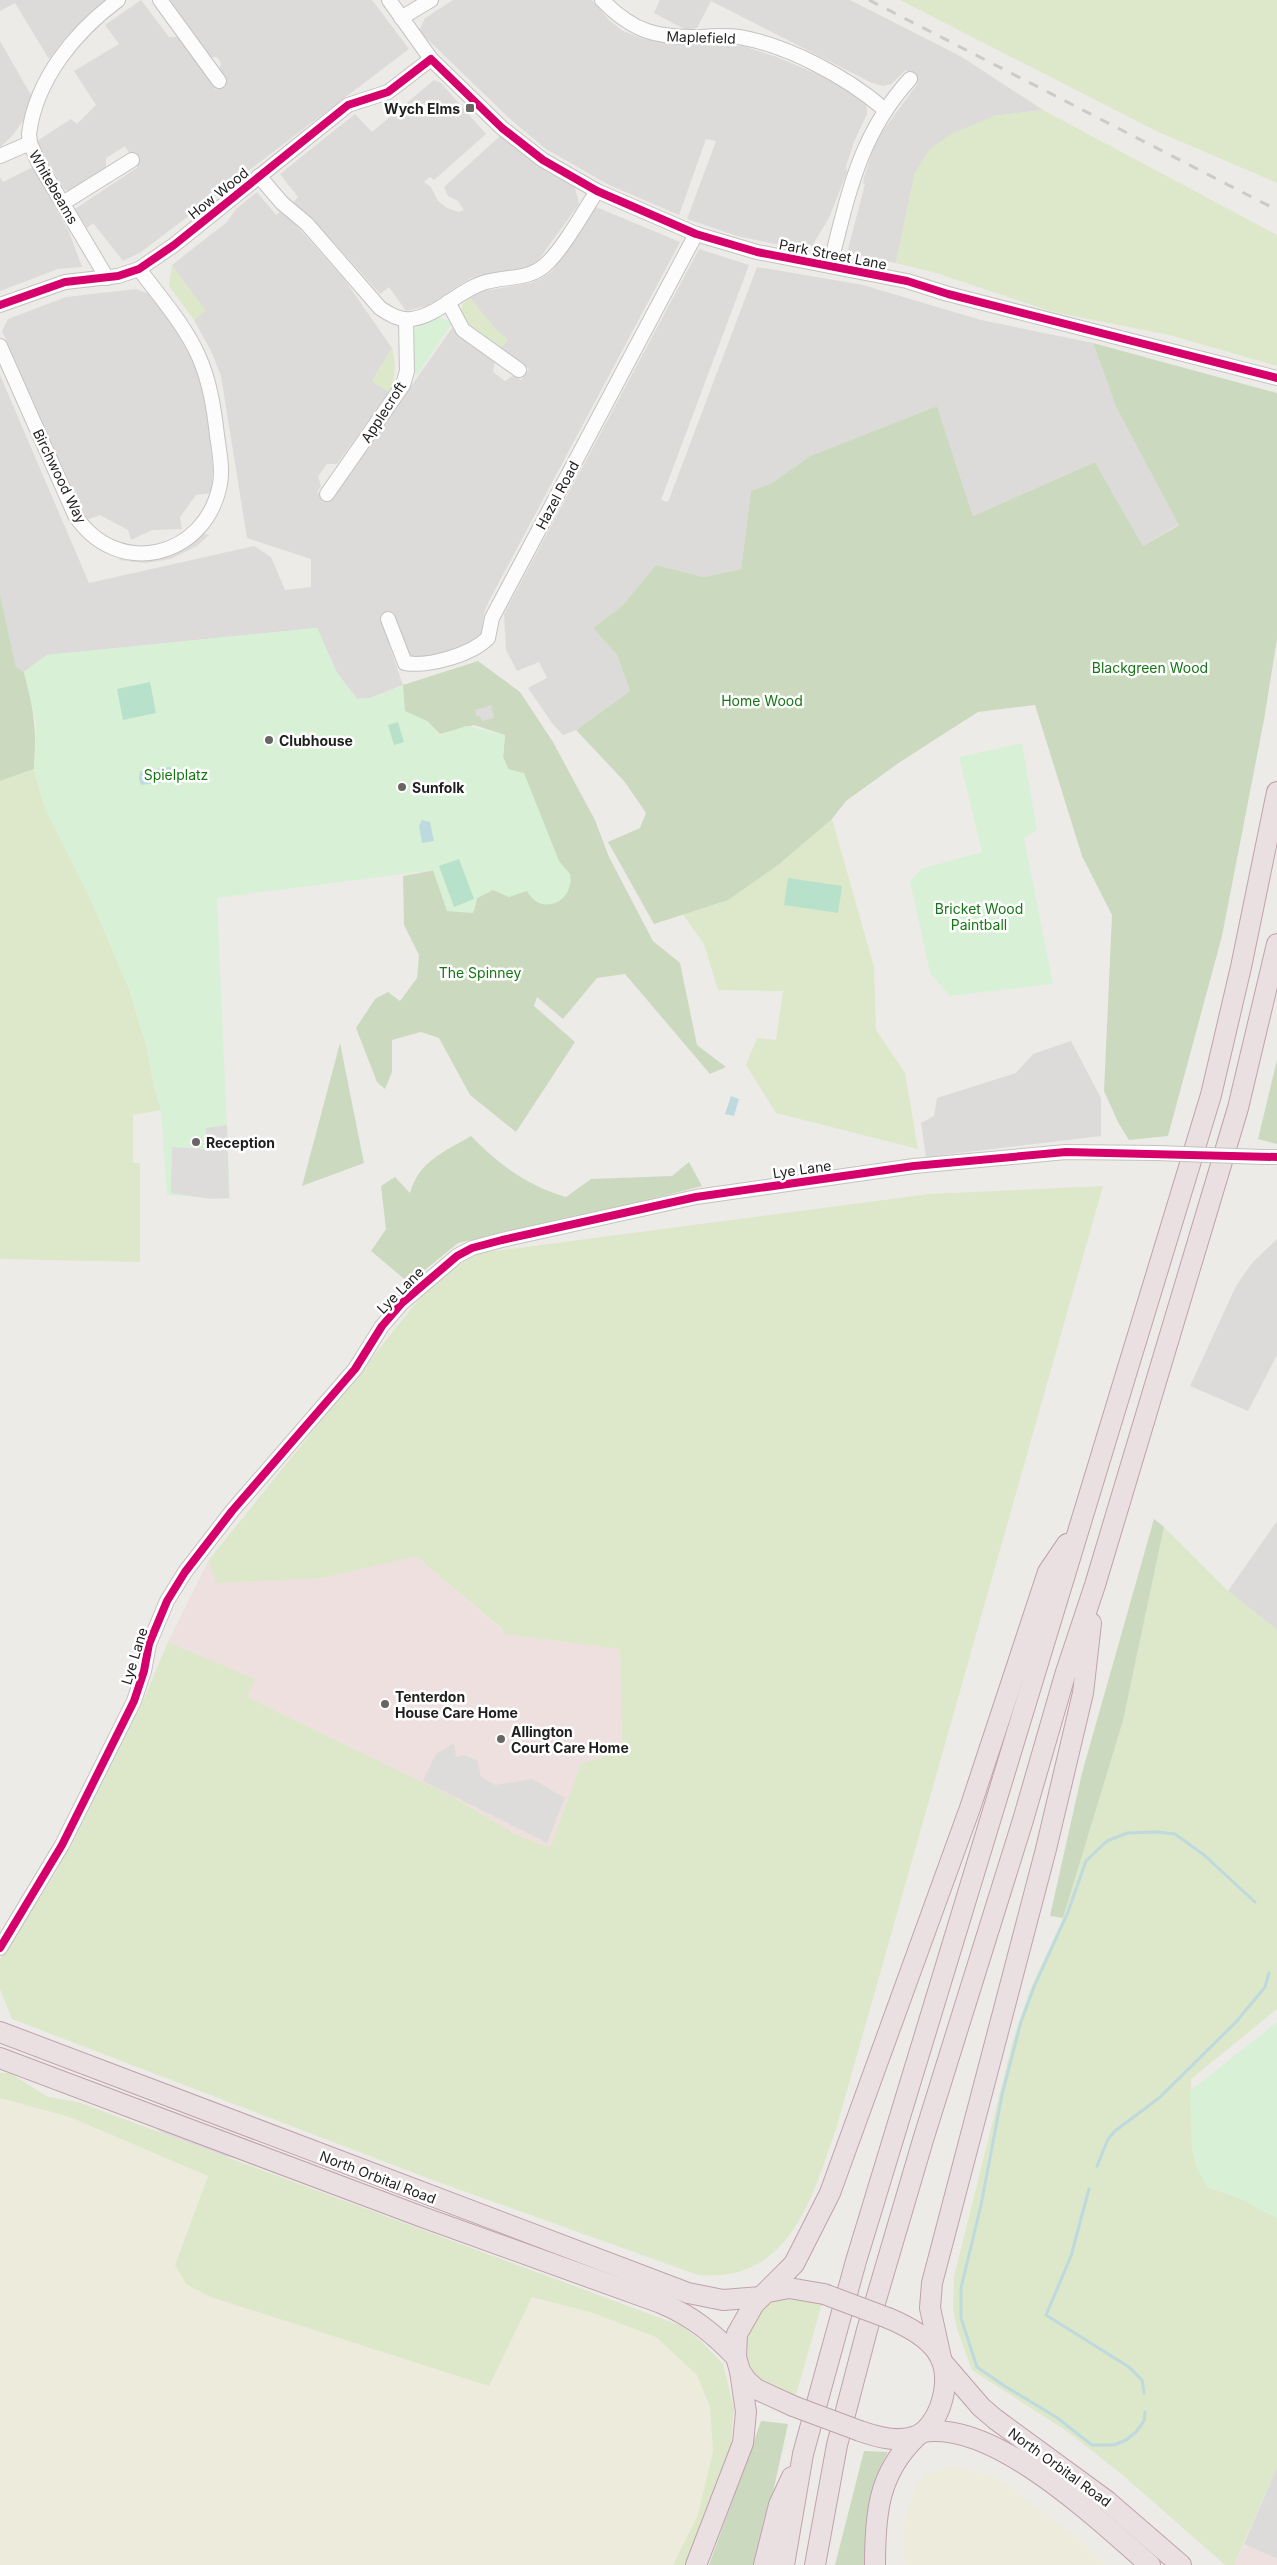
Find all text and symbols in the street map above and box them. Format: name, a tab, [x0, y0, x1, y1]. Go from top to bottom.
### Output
street label: Maplefield	[666, 27, 736, 47]
place label: Wych Elms	[384, 100, 460, 117]
marker: Wych Elms	[464, 102, 476, 114]
street label: Whitebeams	[26, 147, 82, 227]
street label: How Wood	[185, 164, 251, 222]
street label: Park Street Lane	[778, 235, 888, 273]
street label: Applecroft	[357, 378, 409, 446]
street label: Birchwood Way	[30, 426, 90, 526]
street label: Hazel Road	[532, 458, 582, 532]
park label: Blackgreen Wood	[1092, 659, 1208, 676]
park label: Home Wood	[721, 692, 803, 709]
place label: Clubhouse	[279, 732, 353, 749]
marker: Clubhouse	[263, 734, 275, 746]
park label: Spielplatz	[144, 766, 208, 783]
place label: Sunfolk	[412, 779, 465, 796]
marker: Sunfolk	[396, 781, 408, 793]
park label: Bricket Wood Paintball	[935, 900, 1023, 933]
park label: The Spinney	[439, 964, 521, 981]
place label: Reception	[206, 1134, 275, 1151]
marker: Reception	[190, 1136, 202, 1148]
street label: Lye Lane	[772, 1156, 832, 1182]
street label: Lye Lane	[373, 1263, 427, 1317]
street label: Lye Lane	[117, 1625, 151, 1687]
place label: Tenterdon House Care Home	[395, 1688, 518, 1721]
marker: Tenterdon House Care Home	[379, 1698, 391, 1710]
place label: Allington Court Care Home	[511, 1723, 629, 1756]
marker: Allington Court Care Home	[495, 1733, 507, 1745]
street label: North Orbital Road	[318, 2147, 438, 2207]
street label: North Orbital Road	[1005, 2424, 1115, 2510]

